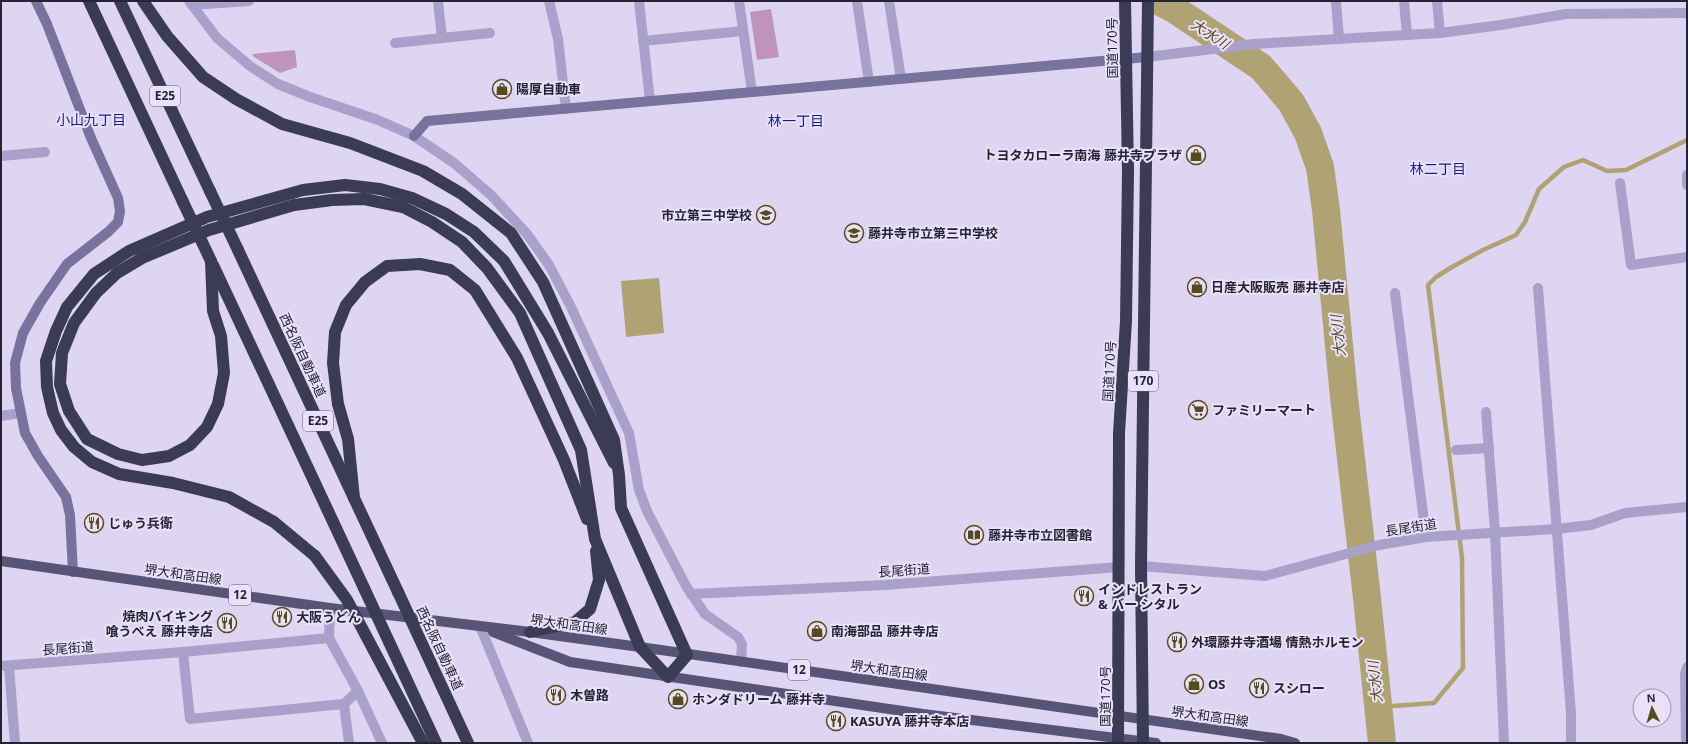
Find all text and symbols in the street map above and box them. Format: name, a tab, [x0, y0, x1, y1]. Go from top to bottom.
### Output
water label: 大水川	[1187, 14, 1235, 54]
street label: 国道170号	[1102, 17, 1122, 79]
shop icon: 陽厚自動車	[491, 78, 513, 100]
place label: 陽厚自動車	[516, 80, 581, 98]
road number: E25	[150, 86, 180, 106]
district label: 小山九丁目	[56, 110, 126, 129]
district label: 林一丁目	[768, 111, 824, 130]
shop icon: トヨタカローラ南海 藤井寺プラザ	[1185, 144, 1207, 166]
place label: トヨタカローラ南海 藤井寺プラザ	[984, 146, 1182, 164]
district label: 林二丁目	[1410, 159, 1466, 178]
school or university icon: 市立第三中学校	[755, 204, 777, 226]
place label: 市立第三中学校	[661, 206, 752, 224]
school or university icon: 藤井寺市立第三中学校	[843, 222, 865, 244]
place label: 藤井寺市立第三中学校	[868, 224, 998, 242]
shop icon: 日産大阪販売 藤井寺店	[1186, 276, 1208, 298]
place label: 日産大阪販売 藤井寺店	[1211, 278, 1344, 296]
street label: 西名阪自動車道	[276, 310, 330, 400]
water label: 大水川	[1326, 312, 1349, 358]
street label: 国道170号	[1098, 340, 1120, 402]
road number: 170	[1128, 371, 1158, 391]
supermarket icon: ファミリーマート	[1187, 399, 1209, 421]
place label: ファミリーマート	[1212, 401, 1316, 419]
road number: E25	[303, 411, 333, 431]
restaurant icon: じゅう兵衛	[83, 512, 105, 534]
place label: じゅう兵衛	[108, 514, 173, 532]
street label: 長尾街道	[1384, 514, 1438, 540]
library icon: 藤井寺市立図書館	[963, 524, 985, 546]
place label: 藤井寺市立図書館	[988, 526, 1092, 544]
street label: 長尾街道	[877, 559, 931, 581]
street label: 堺大和高田線	[143, 560, 223, 588]
place label: インドレストラン & バー シタル	[1098, 580, 1202, 613]
road number: 12	[229, 585, 251, 605]
restaurant icon: インドレストラン & バー シタル	[1073, 585, 1095, 607]
street label: 西名阪自動車道	[413, 603, 467, 693]
restaurant icon: 大阪うどん	[271, 606, 293, 628]
place label: 焼肉バイキング 喰うべえ 藤井寺店	[106, 607, 213, 640]
place label: 大阪うどん	[296, 608, 361, 626]
street label: 堺大和高田線	[529, 610, 609, 638]
restaurant icon: 焼肉バイキング 喰うべえ 藤井寺店	[216, 612, 238, 634]
shop icon: 南海部品 藤井寺店	[806, 620, 828, 642]
place label: 南海部品 藤井寺店	[831, 622, 938, 640]
restaurant icon: 外環藤井寺酒場 情熱ホルモン	[1166, 631, 1188, 653]
place label: 外環藤井寺酒場 情熱ホルモン	[1191, 633, 1363, 651]
street label: 長尾街道	[41, 637, 95, 659]
street label: 堺大和高田線	[849, 656, 929, 684]
water label: 大水川	[1363, 658, 1386, 704]
road number: 12	[788, 660, 810, 680]
street label: 国道170号	[1096, 665, 1114, 727]
shop icon: OS	[1183, 673, 1205, 695]
place label: OS	[1208, 675, 1225, 693]
restaurant icon: スシロー	[1248, 677, 1270, 699]
place label: スシロー	[1273, 679, 1325, 697]
restaurant icon: 木曽路	[545, 684, 567, 706]
place label: 木曽路	[570, 686, 609, 704]
shop icon: ホンダドリーム 藤井寺	[667, 688, 689, 710]
north arrow	[1632, 688, 1672, 728]
place label: ホンダドリーム 藤井寺	[692, 690, 825, 708]
text: N	[1646, 690, 1656, 705]
street label: 堺大和高田線	[1170, 702, 1250, 730]
restaurant icon: KASUYA 藤井寺本店	[825, 710, 847, 732]
place label: KASUYA 藤井寺本店	[850, 712, 969, 730]

